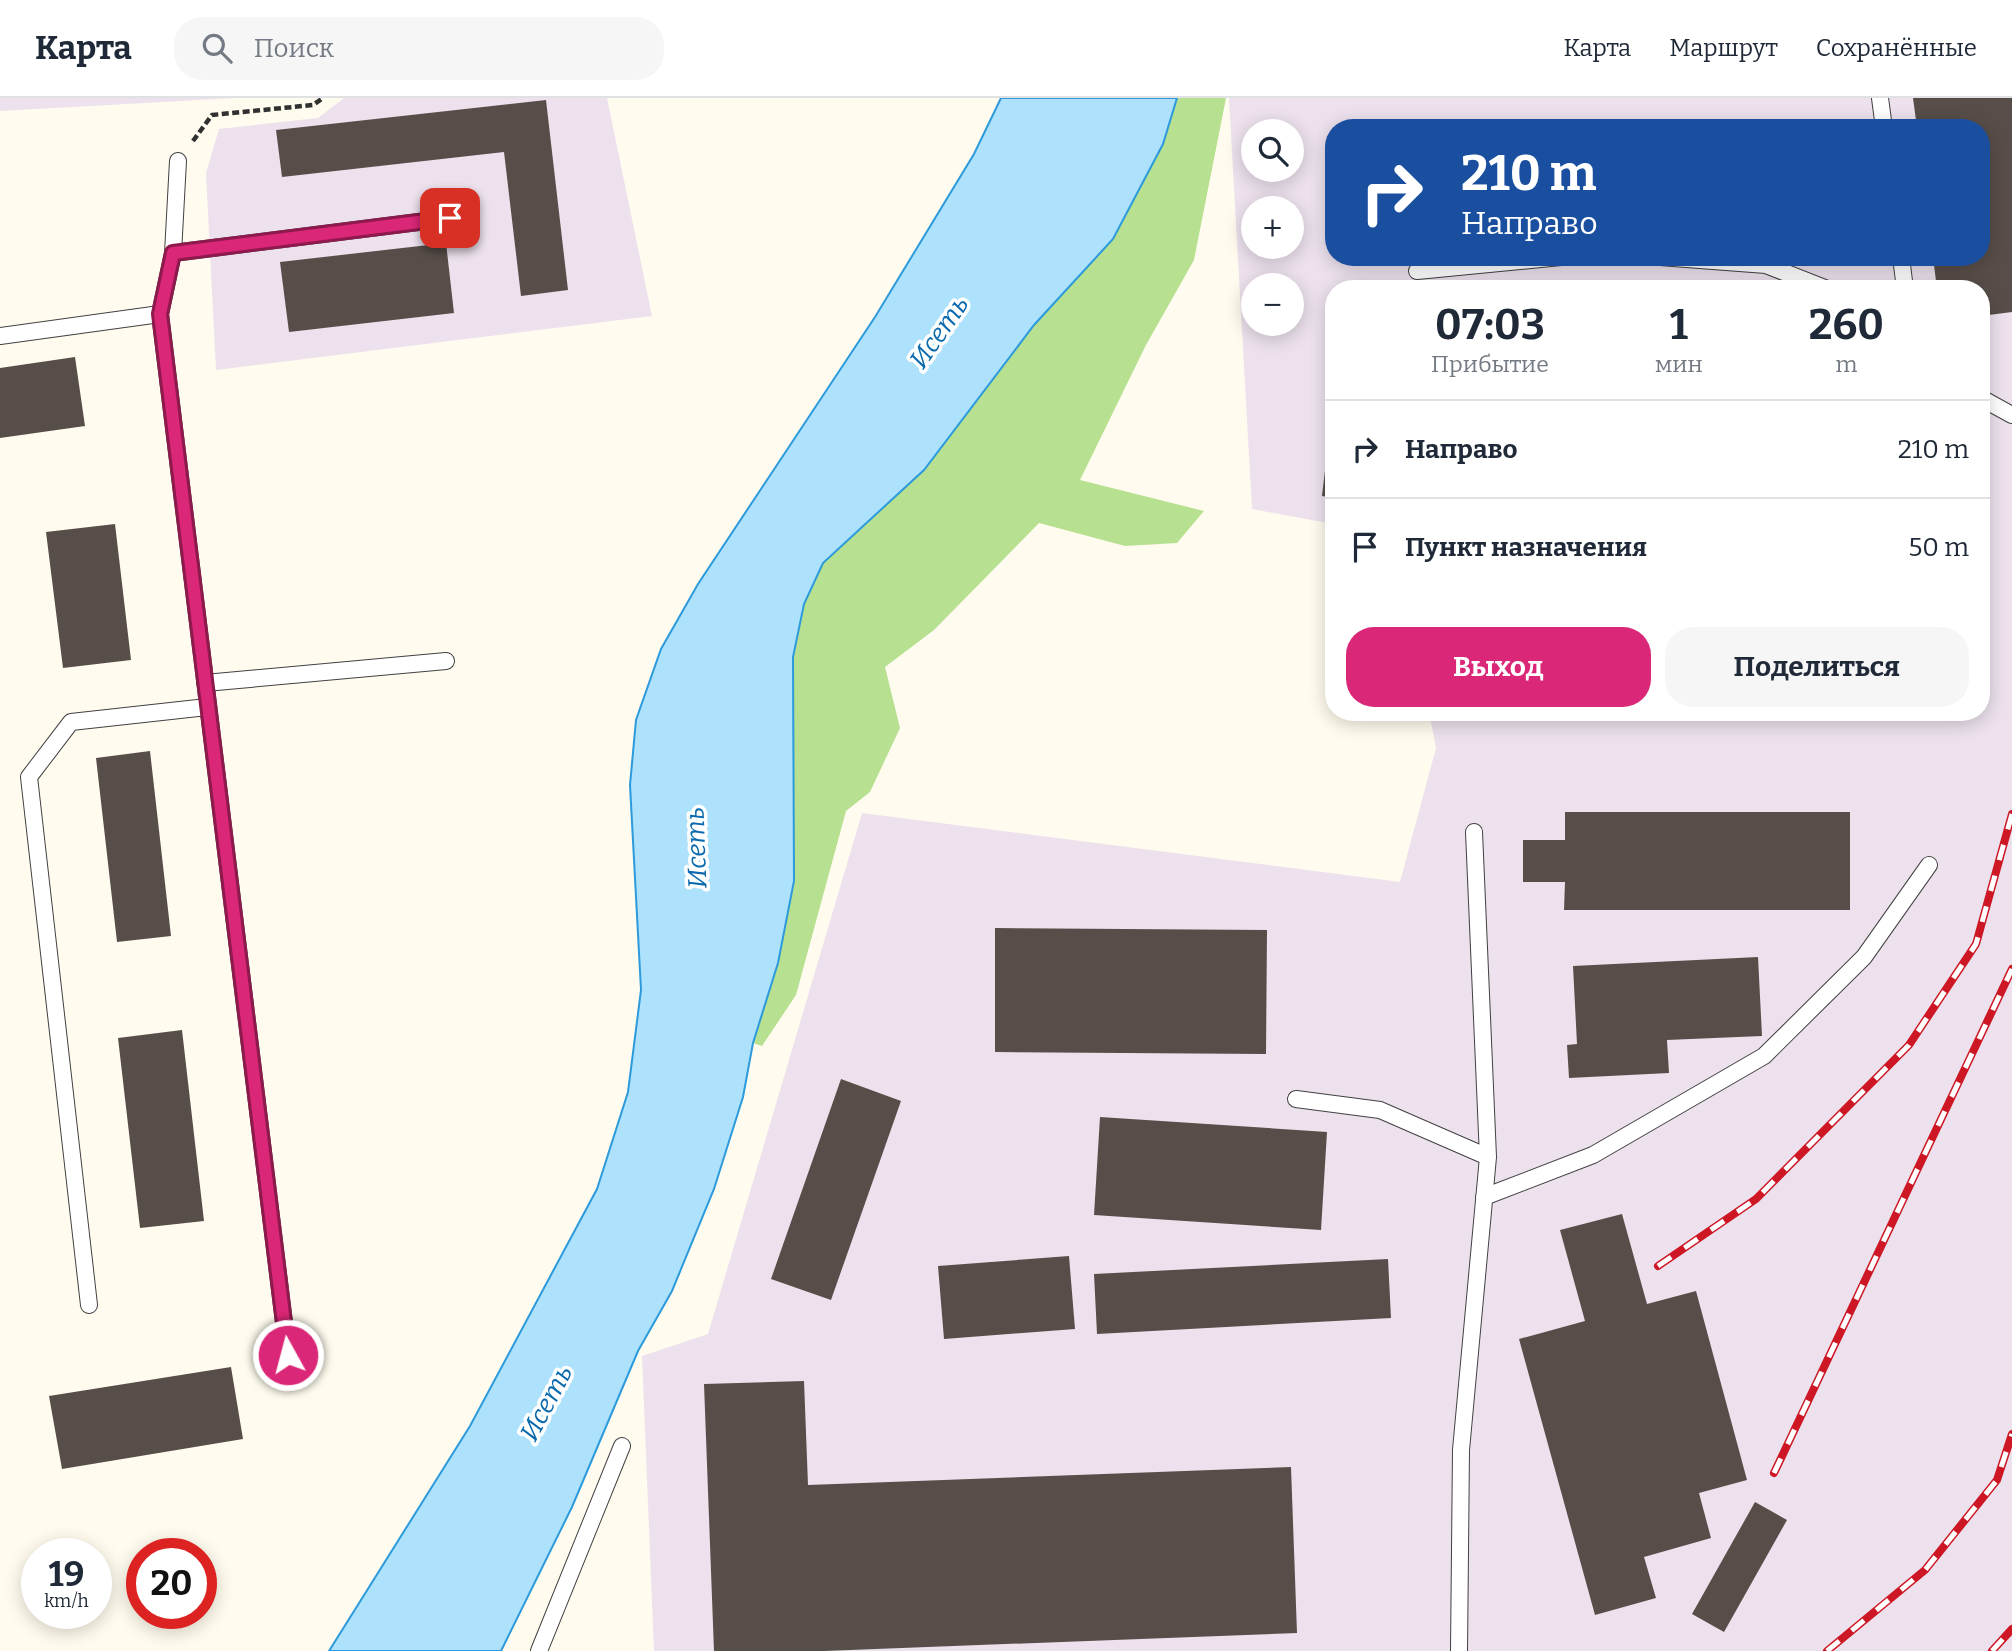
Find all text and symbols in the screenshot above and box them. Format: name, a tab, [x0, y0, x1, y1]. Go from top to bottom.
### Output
search box	[174, 17, 664, 80]
text: Карта	[35, 28, 132, 68]
icon: search	[198, 29, 236, 67]
text: Поиск	[254, 33, 334, 64]
text: Карта	[1563, 34, 1631, 62]
text: Маршрут	[1669, 34, 1778, 62]
text: Сохранённые	[1816, 34, 1977, 62]
map controls	[1241, 119, 1304, 336]
button: search	[1241, 119, 1304, 182]
text: 210 m	[1461, 144, 1596, 203]
icon: right	[1346, 147, 1437, 238]
pin	[420, 188, 480, 248]
button: +	[1241, 196, 1304, 259]
icon: arrive	[431, 199, 469, 237]
text: Направо	[1461, 204, 1598, 242]
button: −	[1241, 273, 1304, 336]
water label: Исеть	[903, 290, 975, 374]
text: 07:03	[1435, 300, 1545, 350]
text: 1	[1670, 300, 1688, 350]
text: 260	[1809, 300, 1884, 350]
text: Прибытие	[1431, 350, 1549, 378]
text: мин	[1655, 350, 1703, 378]
text: m	[1835, 350, 1857, 378]
icon: right	[1346, 430, 1384, 468]
text: Направо	[1405, 434, 1518, 465]
text: 210 m	[1898, 434, 1969, 465]
icon: arrive	[1346, 528, 1384, 566]
text: Пункт назначения	[1405, 532, 1647, 563]
text: 50 m	[1908, 532, 1969, 563]
button: Выход	[1346, 627, 1651, 707]
button: Поделиться	[1665, 627, 1969, 707]
water label: Исеть	[680, 807, 713, 889]
position arrow	[251, 1318, 325, 1392]
water label: Исеть	[514, 1360, 579, 1446]
speed limit sign: 20	[126, 1538, 217, 1629]
text: 19	[49, 1553, 84, 1595]
text: km/h	[44, 1590, 89, 1612]

